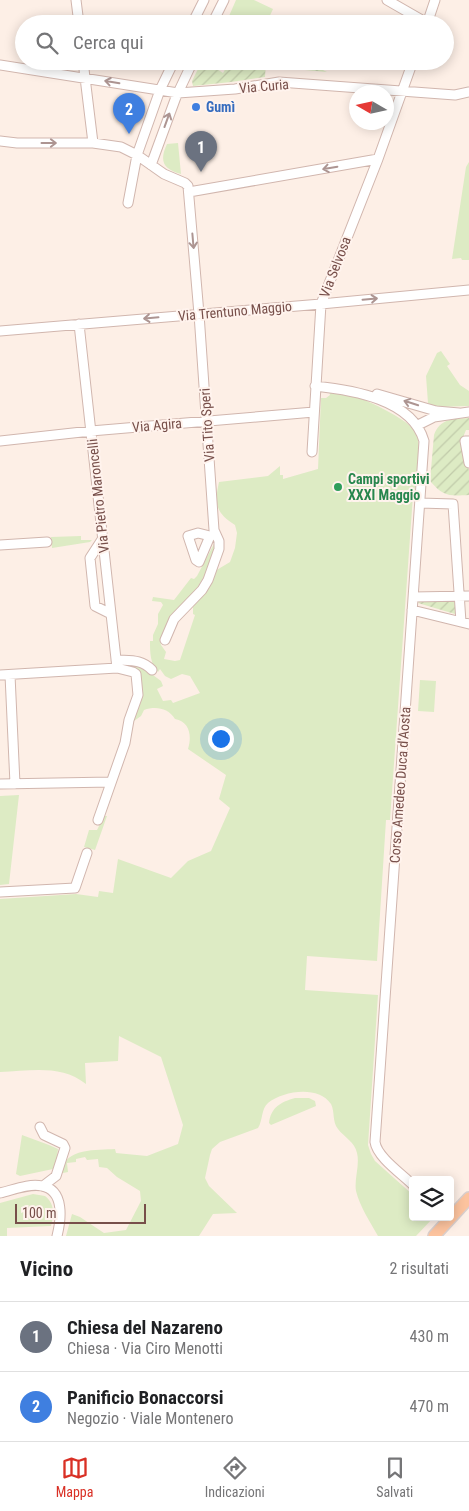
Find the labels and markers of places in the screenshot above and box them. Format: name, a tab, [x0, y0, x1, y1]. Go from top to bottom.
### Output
pin: 2	[113, 93, 145, 134]
place label: Gumì	[206, 99, 235, 115]
marker: Gumì	[190, 101, 202, 113]
pin: 1	[185, 131, 217, 172]
place label: Campi sportivi XXXI Maggio	[348, 471, 430, 503]
marker: Campi sportivi XXXI Maggio	[332, 481, 344, 493]

